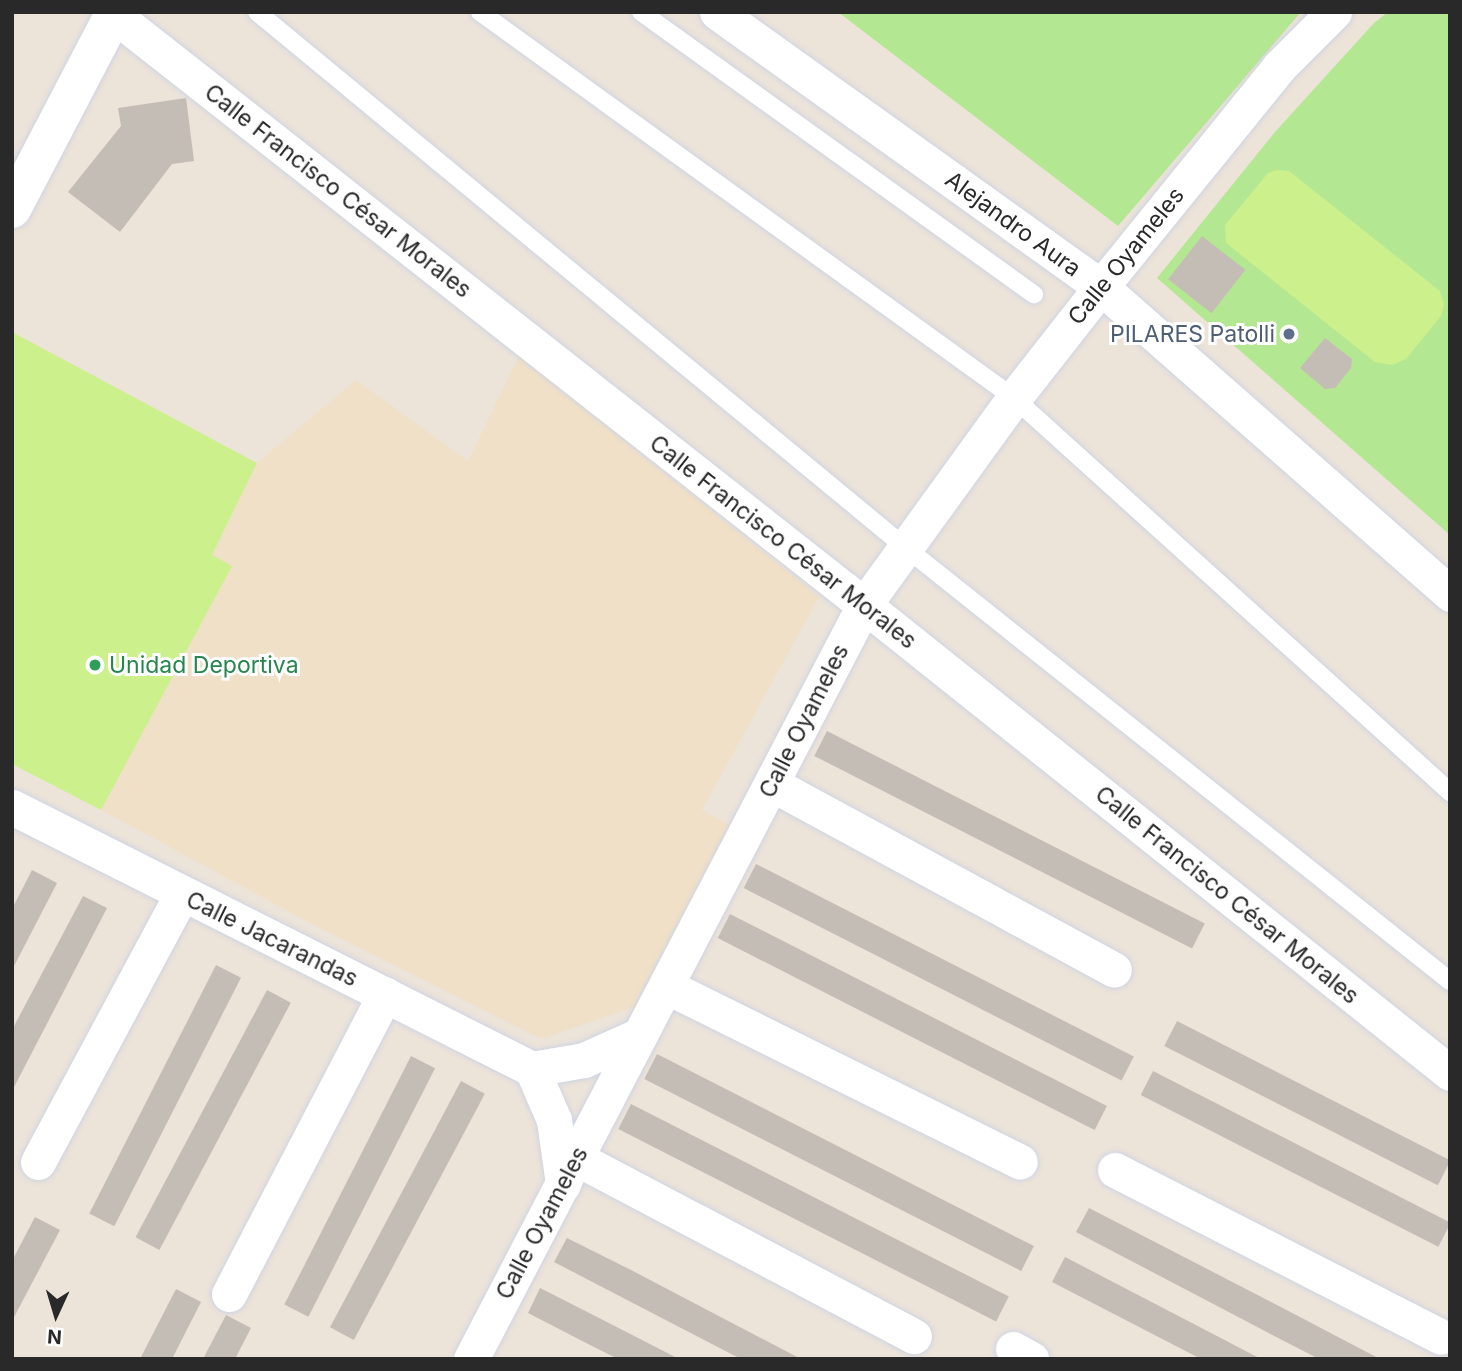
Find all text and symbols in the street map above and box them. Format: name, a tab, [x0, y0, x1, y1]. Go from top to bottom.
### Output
street label: Calle Francisco César Morales	[199, 78, 477, 304]
street label: Alejandro Aura	[940, 166, 1086, 282]
street label: Calle Oyameles	[1062, 182, 1190, 330]
place label: PILARES Patolli	[1110, 320, 1275, 348]
marker: PILARES Patolli	[1281, 326, 1297, 342]
street label: Calle Francisco César Morales	[644, 429, 922, 655]
street label: Calle Oyameles	[753, 640, 855, 802]
place label: Unidad Deportiva	[109, 651, 299, 679]
marker: Unidad Deportiva	[87, 657, 103, 673]
street label: Calle Francisco César Morales	[1090, 780, 1364, 1010]
street label: Calle Jacarandas	[182, 886, 362, 992]
street label: Calle Oyameles	[490, 1142, 594, 1304]
north arrow	[21, 1280, 91, 1350]
text: N	[46, 1324, 63, 1348]

